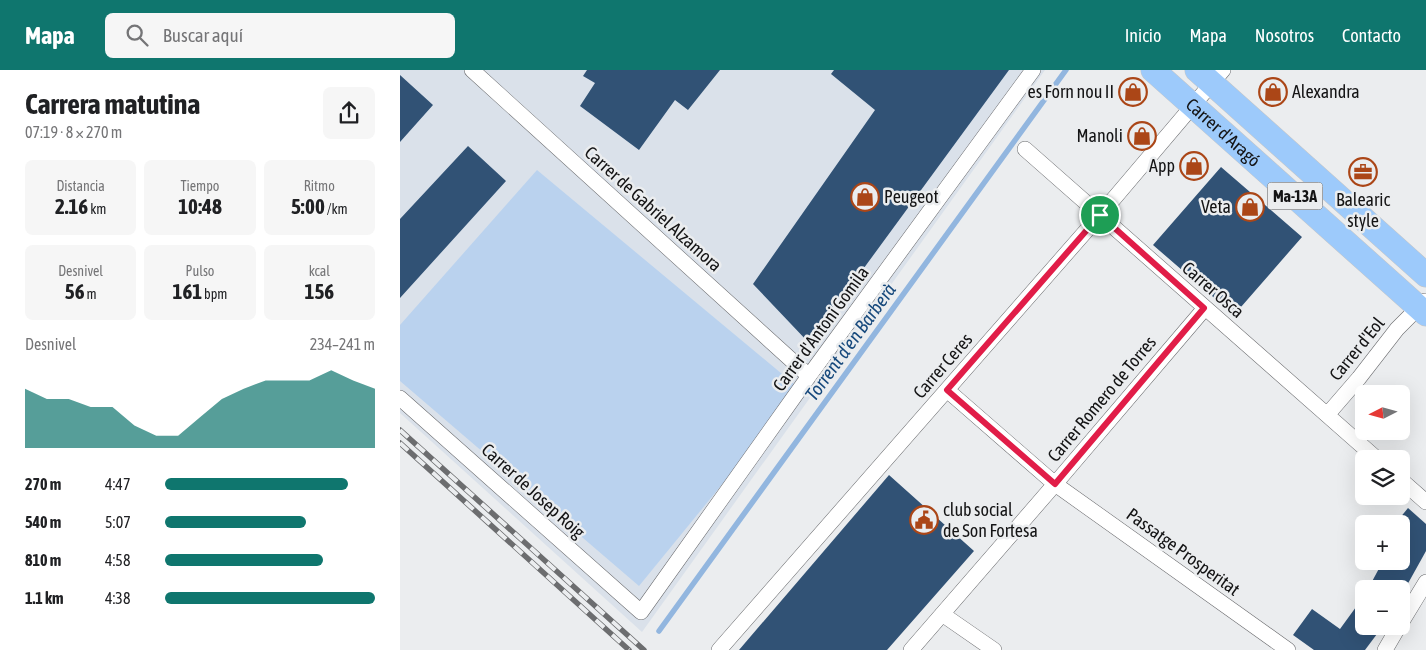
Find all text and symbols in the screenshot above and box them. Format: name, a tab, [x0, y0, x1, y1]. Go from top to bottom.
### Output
search box	[105, 13, 455, 58]
icon: search	[123, 21, 151, 49]
text: Mapa	[25, 22, 75, 49]
text: Buscar aquí	[163, 24, 243, 46]
text: Inicio	[1125, 25, 1161, 46]
text: Mapa	[1189, 25, 1227, 46]
text: Nosotros	[1255, 25, 1314, 46]
text: Contacto	[1342, 25, 1401, 46]
shop icon: es Forn nou II	[1118, 77, 1148, 107]
shop icon: Alexandra	[1258, 77, 1288, 107]
place label: es Forn nou II	[1028, 81, 1114, 102]
place label: Alexandra	[1292, 81, 1360, 102]
button: share	[323, 87, 375, 139]
text: Carrera matutina	[25, 88, 200, 120]
street label: Carrer d'Aragó	[1182, 94, 1265, 171]
shop icon: Manoli	[1127, 121, 1157, 151]
text: 07:19 · 8 × 270 m	[25, 123, 122, 141]
place label: Manoli	[1076, 125, 1123, 146]
street label: Carrer de Gabriel Alzamora	[581, 142, 726, 276]
shop icon: App	[1179, 151, 1209, 181]
place label: App	[1149, 155, 1175, 176]
office icon: Balearic style	[1348, 157, 1378, 187]
text: Distancia	[57, 178, 105, 194]
text: Tiempo	[181, 178, 219, 194]
text: Ritmo	[304, 178, 335, 194]
shop icon: Peugeot	[850, 182, 880, 212]
road number: Ma-13A	[1268, 182, 1322, 210]
place label: Peugeot	[884, 186, 939, 207]
place label: Balearic style	[1336, 189, 1390, 231]
shop icon: Veta	[1235, 192, 1265, 222]
text: 2.16	[55, 194, 88, 218]
text: 10:48	[178, 194, 222, 218]
text: 5:00	[291, 194, 325, 218]
pin	[1079, 194, 1121, 236]
place label: Veta	[1201, 196, 1231, 217]
text: km	[88, 201, 106, 217]
text: /km	[325, 201, 348, 217]
icon: arrive	[1086, 201, 1114, 229]
street label: Carrer Osca	[1178, 257, 1248, 322]
street label: Carrer d'Antoni Gomila	[768, 262, 873, 395]
text: Desnivel	[58, 263, 103, 279]
text: Pulso	[186, 263, 214, 279]
text: kcal	[309, 263, 330, 279]
text: 56	[65, 279, 85, 303]
text: 161	[173, 279, 202, 303]
text: 156	[305, 279, 334, 303]
water label: Torrent d'en Barberà	[800, 279, 900, 405]
text: m	[85, 286, 97, 302]
text: bpm	[202, 286, 227, 302]
street label: Carrer d'Eol	[1325, 313, 1389, 385]
street label: Carrer Ceres	[909, 329, 977, 402]
street label: Carrer Romero de Torres	[1043, 332, 1160, 466]
text: Desnivel	[25, 335, 76, 353]
text: 234–241 m	[310, 335, 375, 353]
north arrow	[1355, 385, 1410, 440]
map controls	[1355, 385, 1410, 635]
street label: Carrer de Josep Roig	[478, 439, 589, 543]
button: layers	[1355, 450, 1410, 505]
text: 270 m	[25, 475, 61, 493]
text: 4:47	[105, 475, 130, 493]
place label: club social de Son Fortesa	[943, 499, 1038, 541]
street label: Passatge Prosperitat	[1123, 503, 1244, 600]
public building icon: club social de Son Fortesa	[909, 505, 939, 535]
text: 540 m	[25, 513, 61, 531]
text: 5:07	[105, 513, 131, 531]
button: +	[1355, 515, 1410, 570]
text: 810 m	[25, 551, 61, 569]
text: 4:58	[105, 551, 130, 569]
button: −	[1355, 580, 1410, 635]
text: 1.1 km	[25, 589, 64, 607]
text: 4:38	[105, 589, 130, 607]

